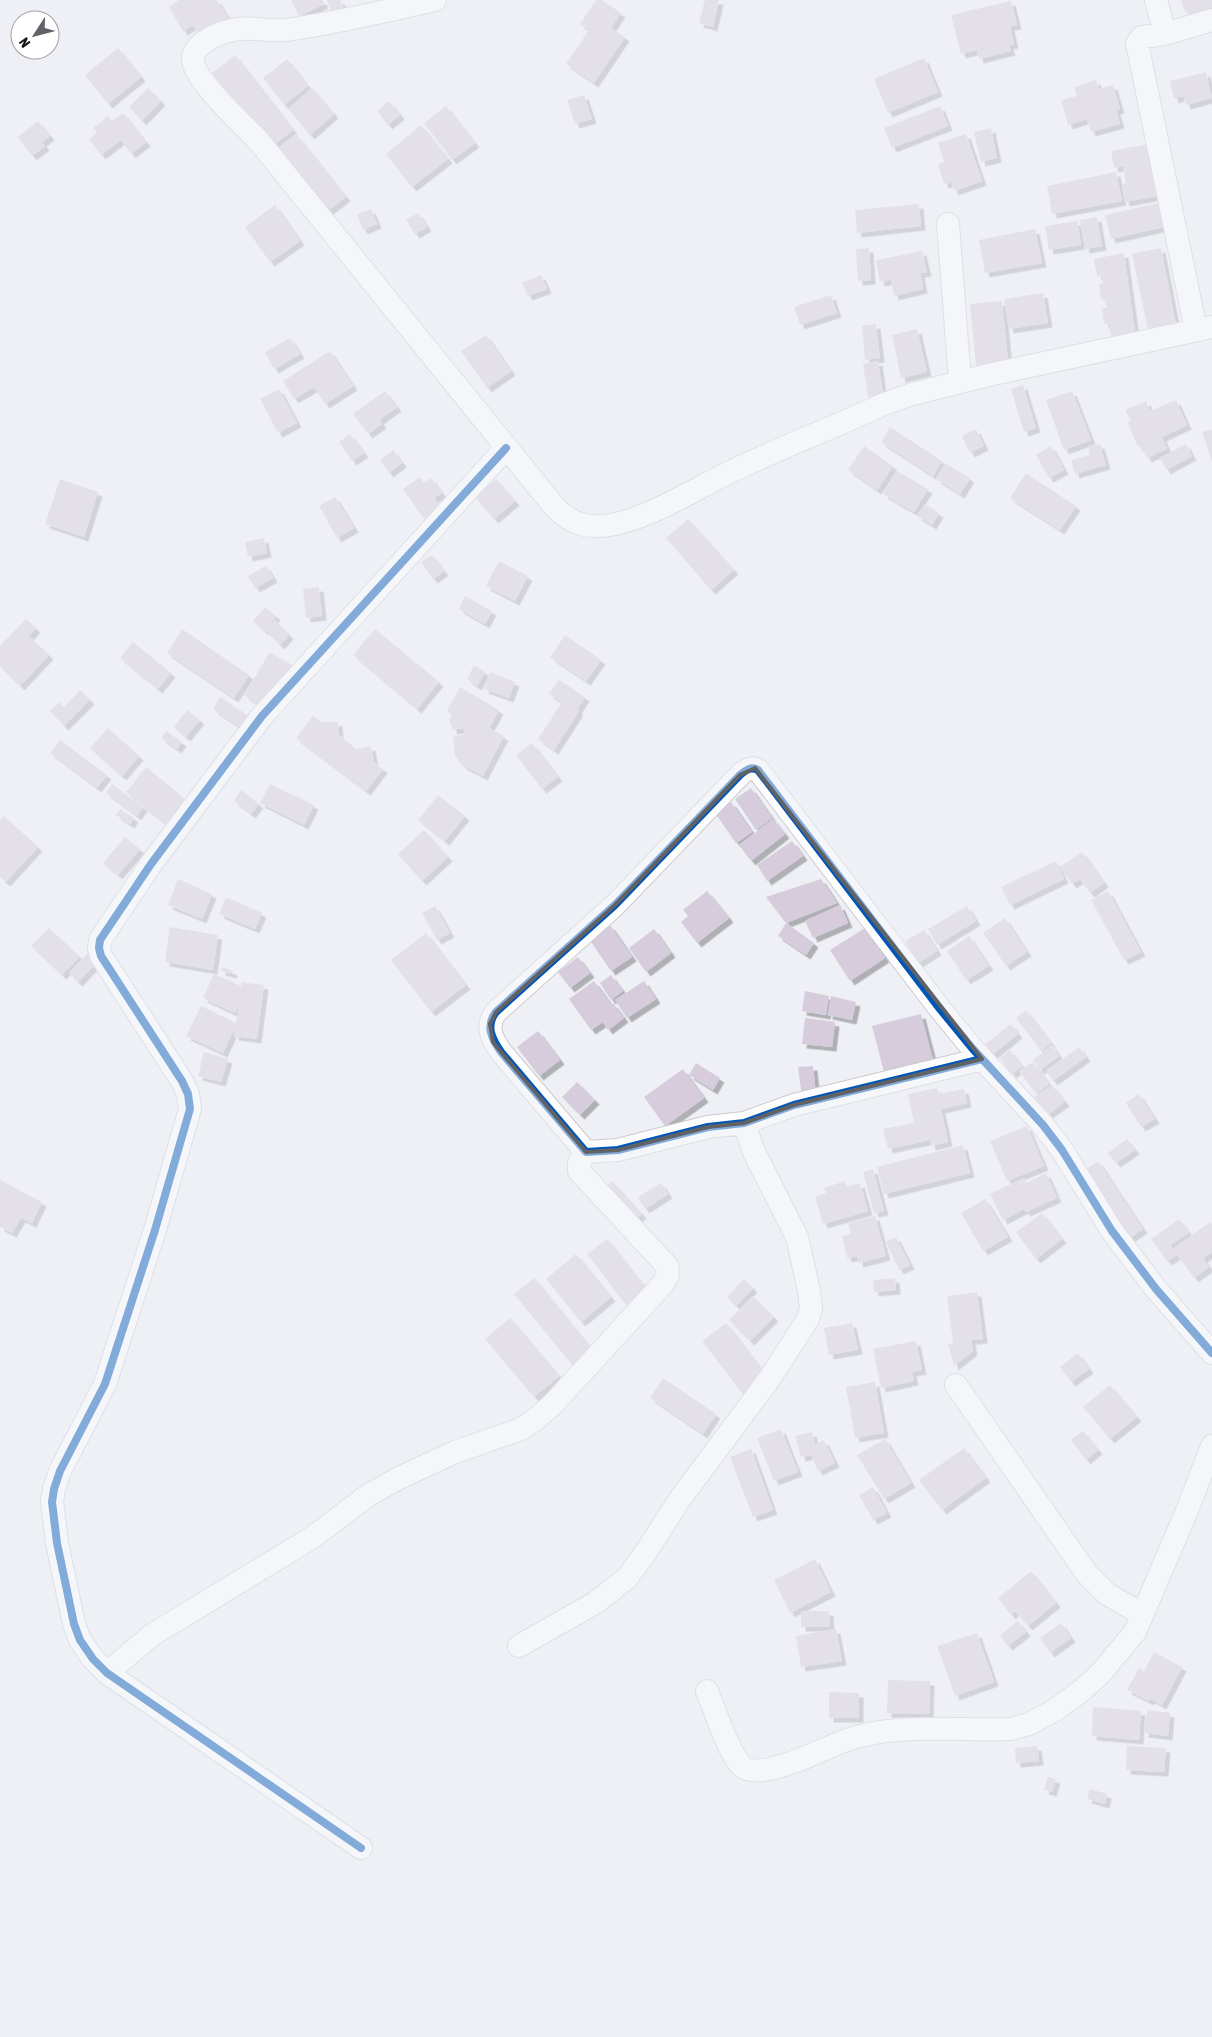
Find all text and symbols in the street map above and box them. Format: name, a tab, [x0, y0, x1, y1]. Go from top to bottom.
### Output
north arrow	[10, 10, 60, 60]
text: N	[16, 35, 33, 51]

